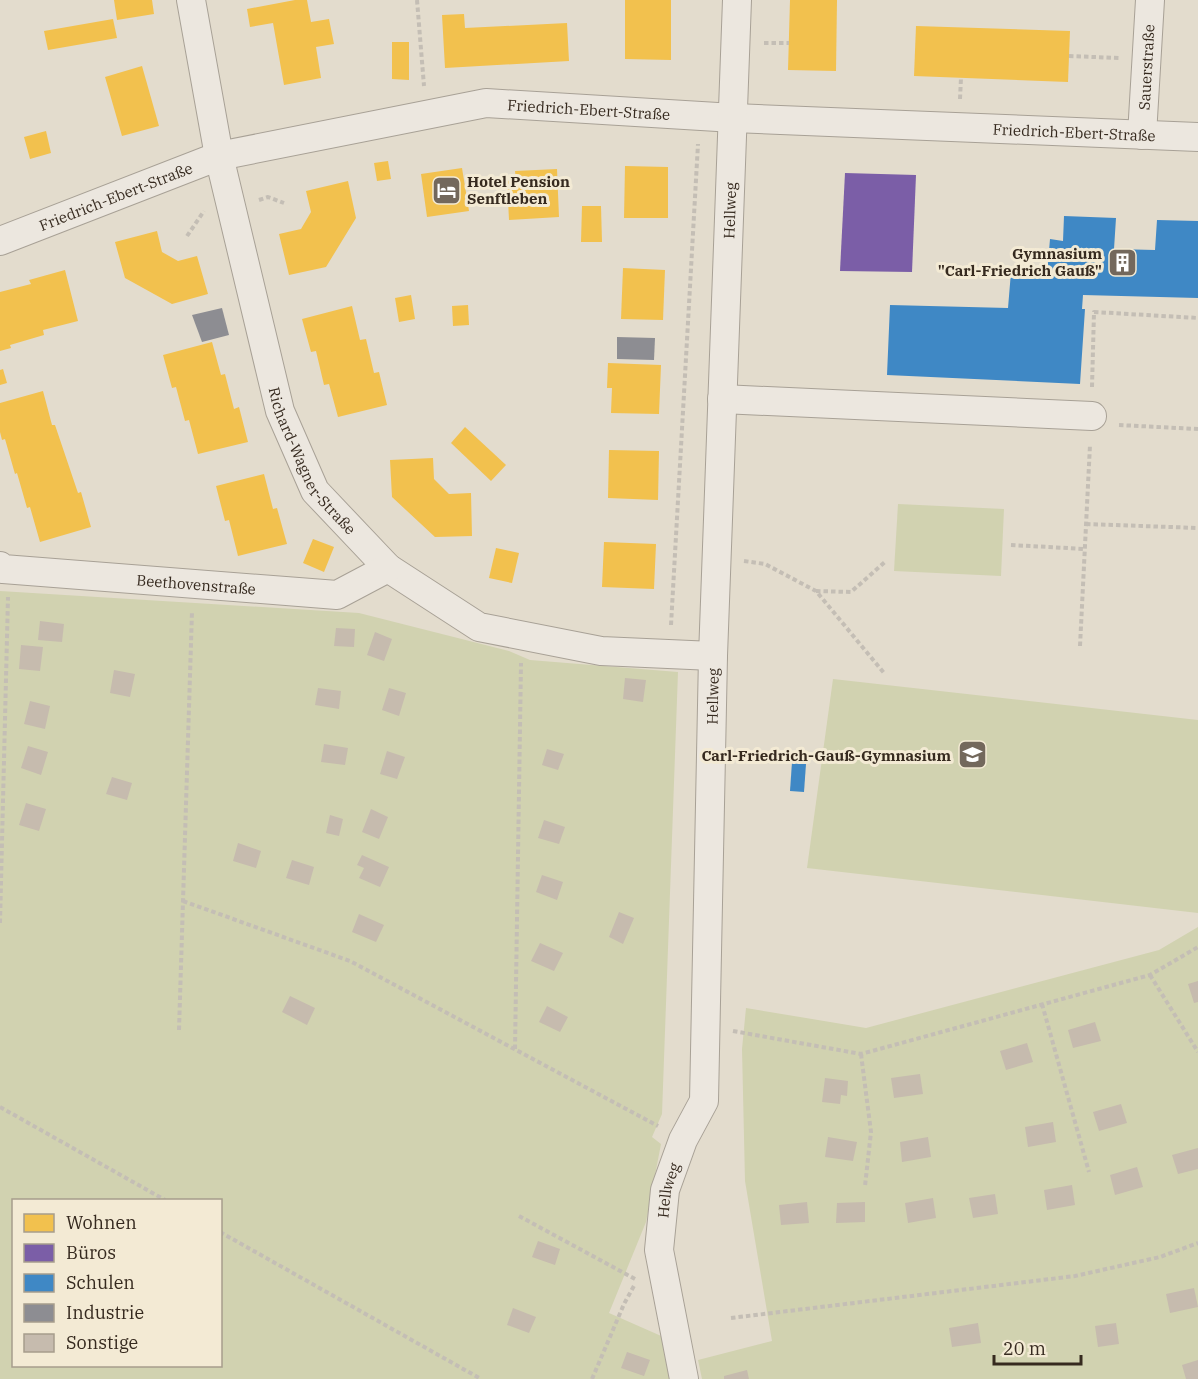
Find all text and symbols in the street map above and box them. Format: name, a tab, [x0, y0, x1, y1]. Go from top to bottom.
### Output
street label: Sauerstraße	[1134, 24, 1158, 111]
street label: Friedrich-Ebert-Straße	[507, 95, 671, 124]
street label: Friedrich-Ebert-Straße	[992, 119, 1156, 145]
street label: Friedrich-Ebert-Straße	[36, 158, 195, 234]
place label: Hotel Pension Senftleben	[467, 172, 570, 208]
hotel icon: Hotel Pension Senftleben	[430, 174, 462, 206]
street label: Hellweg	[719, 182, 740, 239]
place label: Gymnasium "Carl-Friedrich Gauß"	[938, 244, 1102, 280]
building icon: Gymnasium "Carl-Friedrich Gauß"	[1107, 246, 1139, 278]
street label: Richard-Wagner-Straße	[265, 385, 360, 538]
street label: Beethovenstraße	[136, 570, 257, 598]
street label: Hellweg	[702, 668, 722, 725]
school or university icon: Carl-Friedrich-Gauß-Gymnasium	[956, 739, 988, 771]
place label: Carl-Friedrich-Gauß-Gymnasium	[701, 746, 951, 765]
street label: Hellweg	[653, 1160, 684, 1219]
legend	[12, 1199, 222, 1367]
text: Wohnen	[66, 1211, 137, 1234]
text: Büros	[66, 1241, 116, 1264]
text: Schulen	[66, 1271, 135, 1294]
text: Industrie	[66, 1301, 144, 1324]
scale bar	[994, 1328, 1081, 1366]
text: Sonstige	[66, 1331, 138, 1354]
text: 20 m	[1003, 1337, 1046, 1360]

